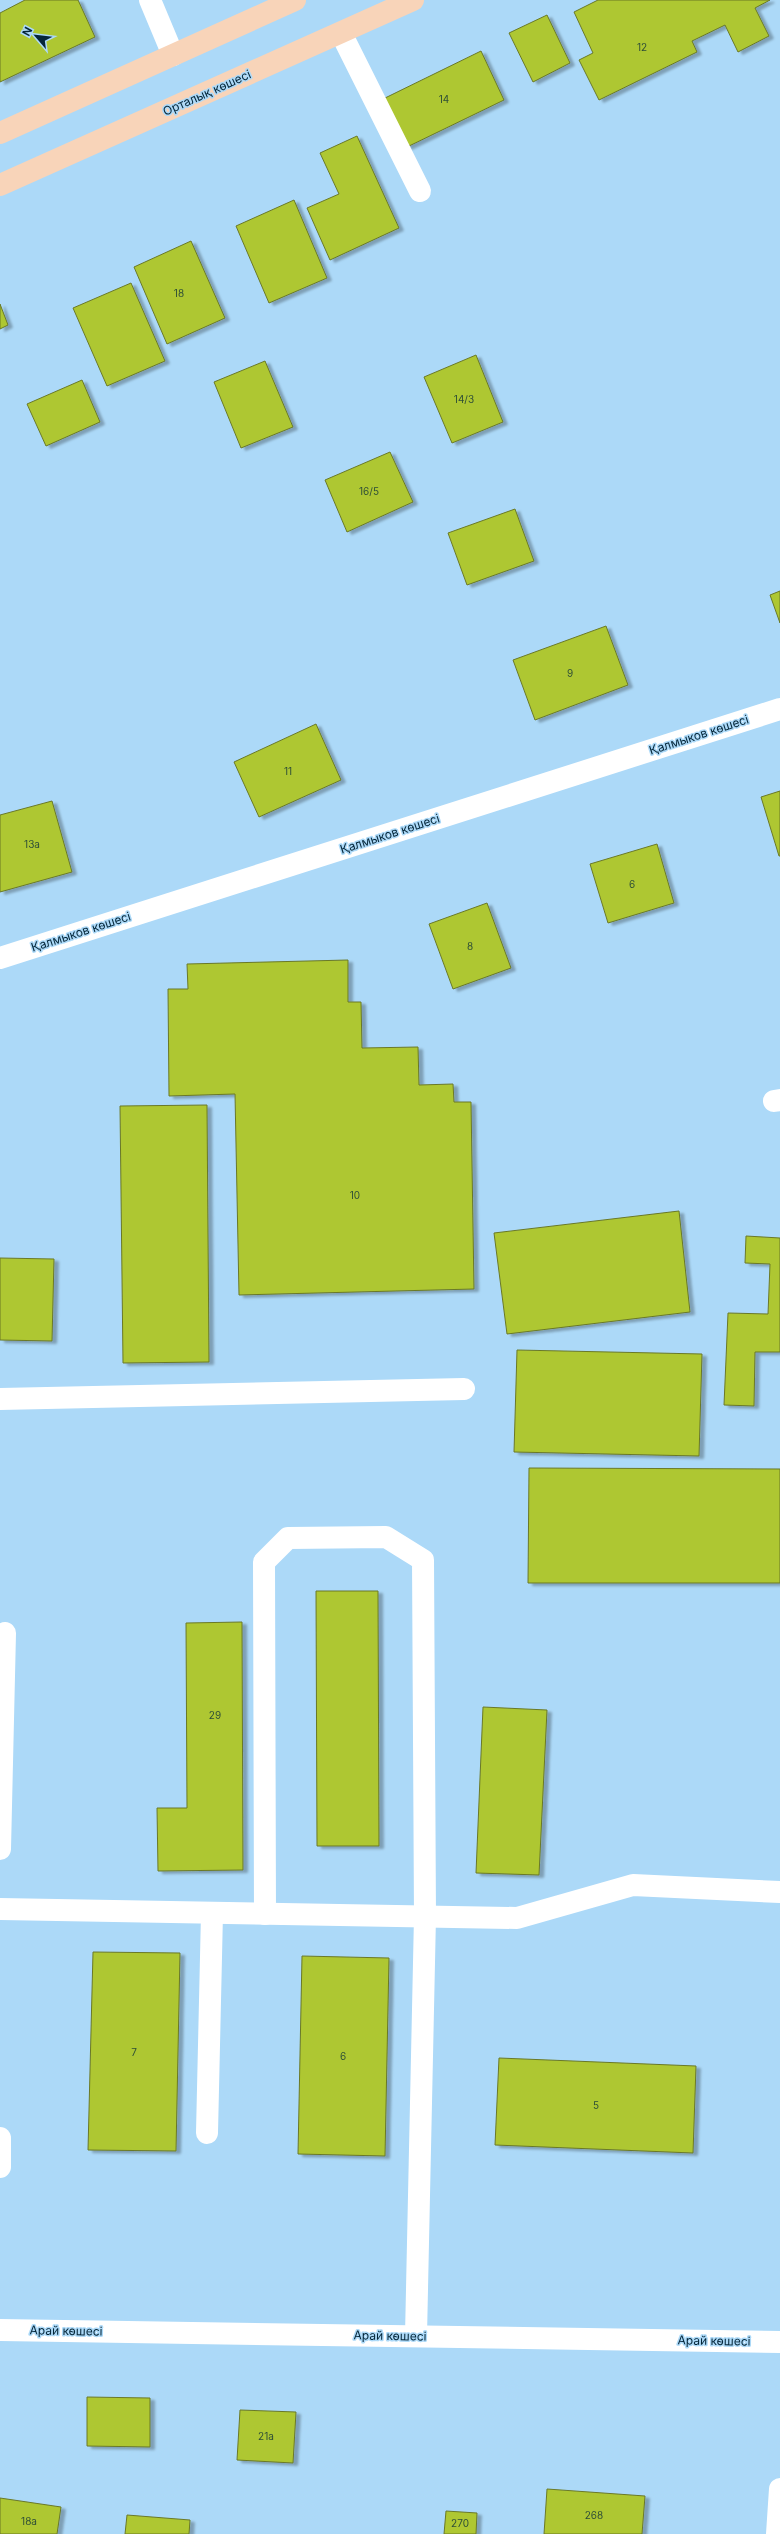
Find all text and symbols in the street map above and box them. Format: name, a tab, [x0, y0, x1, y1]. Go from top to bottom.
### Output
north arrow	[16, 16, 56, 56]
text: N	[19, 24, 35, 38]
house number: 12	[637, 41, 647, 53]
street label: Орталық көшесі	[160, 66, 253, 119]
house number: 14	[439, 93, 449, 105]
house number: 18	[174, 287, 184, 299]
house number: 14/3	[454, 393, 474, 405]
house number: 16/5	[359, 485, 379, 497]
house number: 9	[567, 667, 573, 679]
street label: Қалмыков көшесі	[647, 711, 751, 758]
house number: 11	[284, 765, 292, 777]
street label: Қалмыков көшесі	[338, 810, 442, 857]
house number: 13а	[24, 838, 40, 850]
house number: 6	[629, 878, 635, 890]
street label: Қалмыков көшесі	[29, 908, 133, 955]
house number: 8	[467, 940, 473, 952]
house number: 10	[350, 1189, 360, 1201]
house number: 29	[209, 1709, 221, 1721]
house number: 7	[131, 2046, 137, 2058]
house number: 6	[340, 2050, 346, 2062]
house number: 5	[593, 2099, 599, 2111]
street label: Арай көшесі	[29, 2322, 103, 2339]
street label: Арай көшесі	[353, 2327, 427, 2344]
street label: Арай көшесі	[677, 2332, 751, 2349]
house number: 21а	[258, 2430, 274, 2442]
house number: 268	[585, 2509, 603, 2521]
house number: 18а	[21, 2515, 37, 2527]
house number: 270	[451, 2517, 469, 2529]

